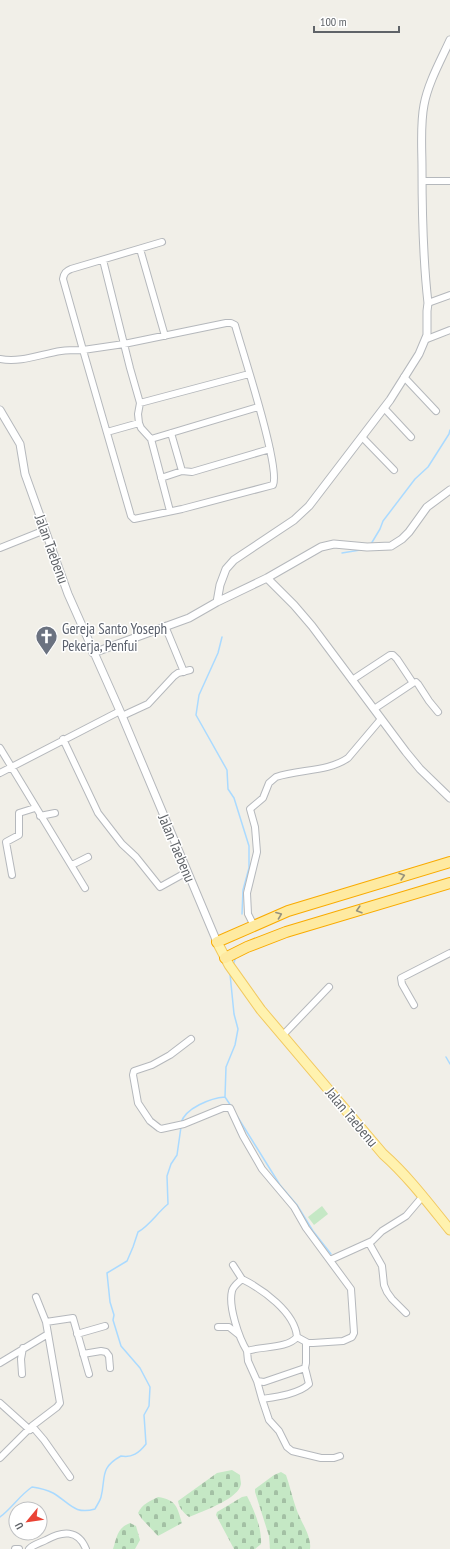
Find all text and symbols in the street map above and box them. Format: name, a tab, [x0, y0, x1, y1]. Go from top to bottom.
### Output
scale bar	[314, 8, 399, 34]
text: 100 m	[320, 14, 347, 29]
street label: Jalan Taebenu	[30, 511, 73, 586]
place label: Gereja Santo Yoseph Pekerja, Penfui	[62, 619, 167, 655]
church icon: Gereja Santo Yoseph Pekerja, Penfui	[34, 624, 60, 657]
street label: Jalan Taebenu	[154, 810, 200, 885]
one-way arrow	[399, 872, 406, 881]
one-way arrow	[355, 905, 362, 914]
one-way arrow	[274, 912, 282, 920]
street label: Jalan Taebenu	[321, 1083, 382, 1151]
north arrow	[8, 1501, 48, 1541]
text: U	[12, 1520, 27, 1532]

